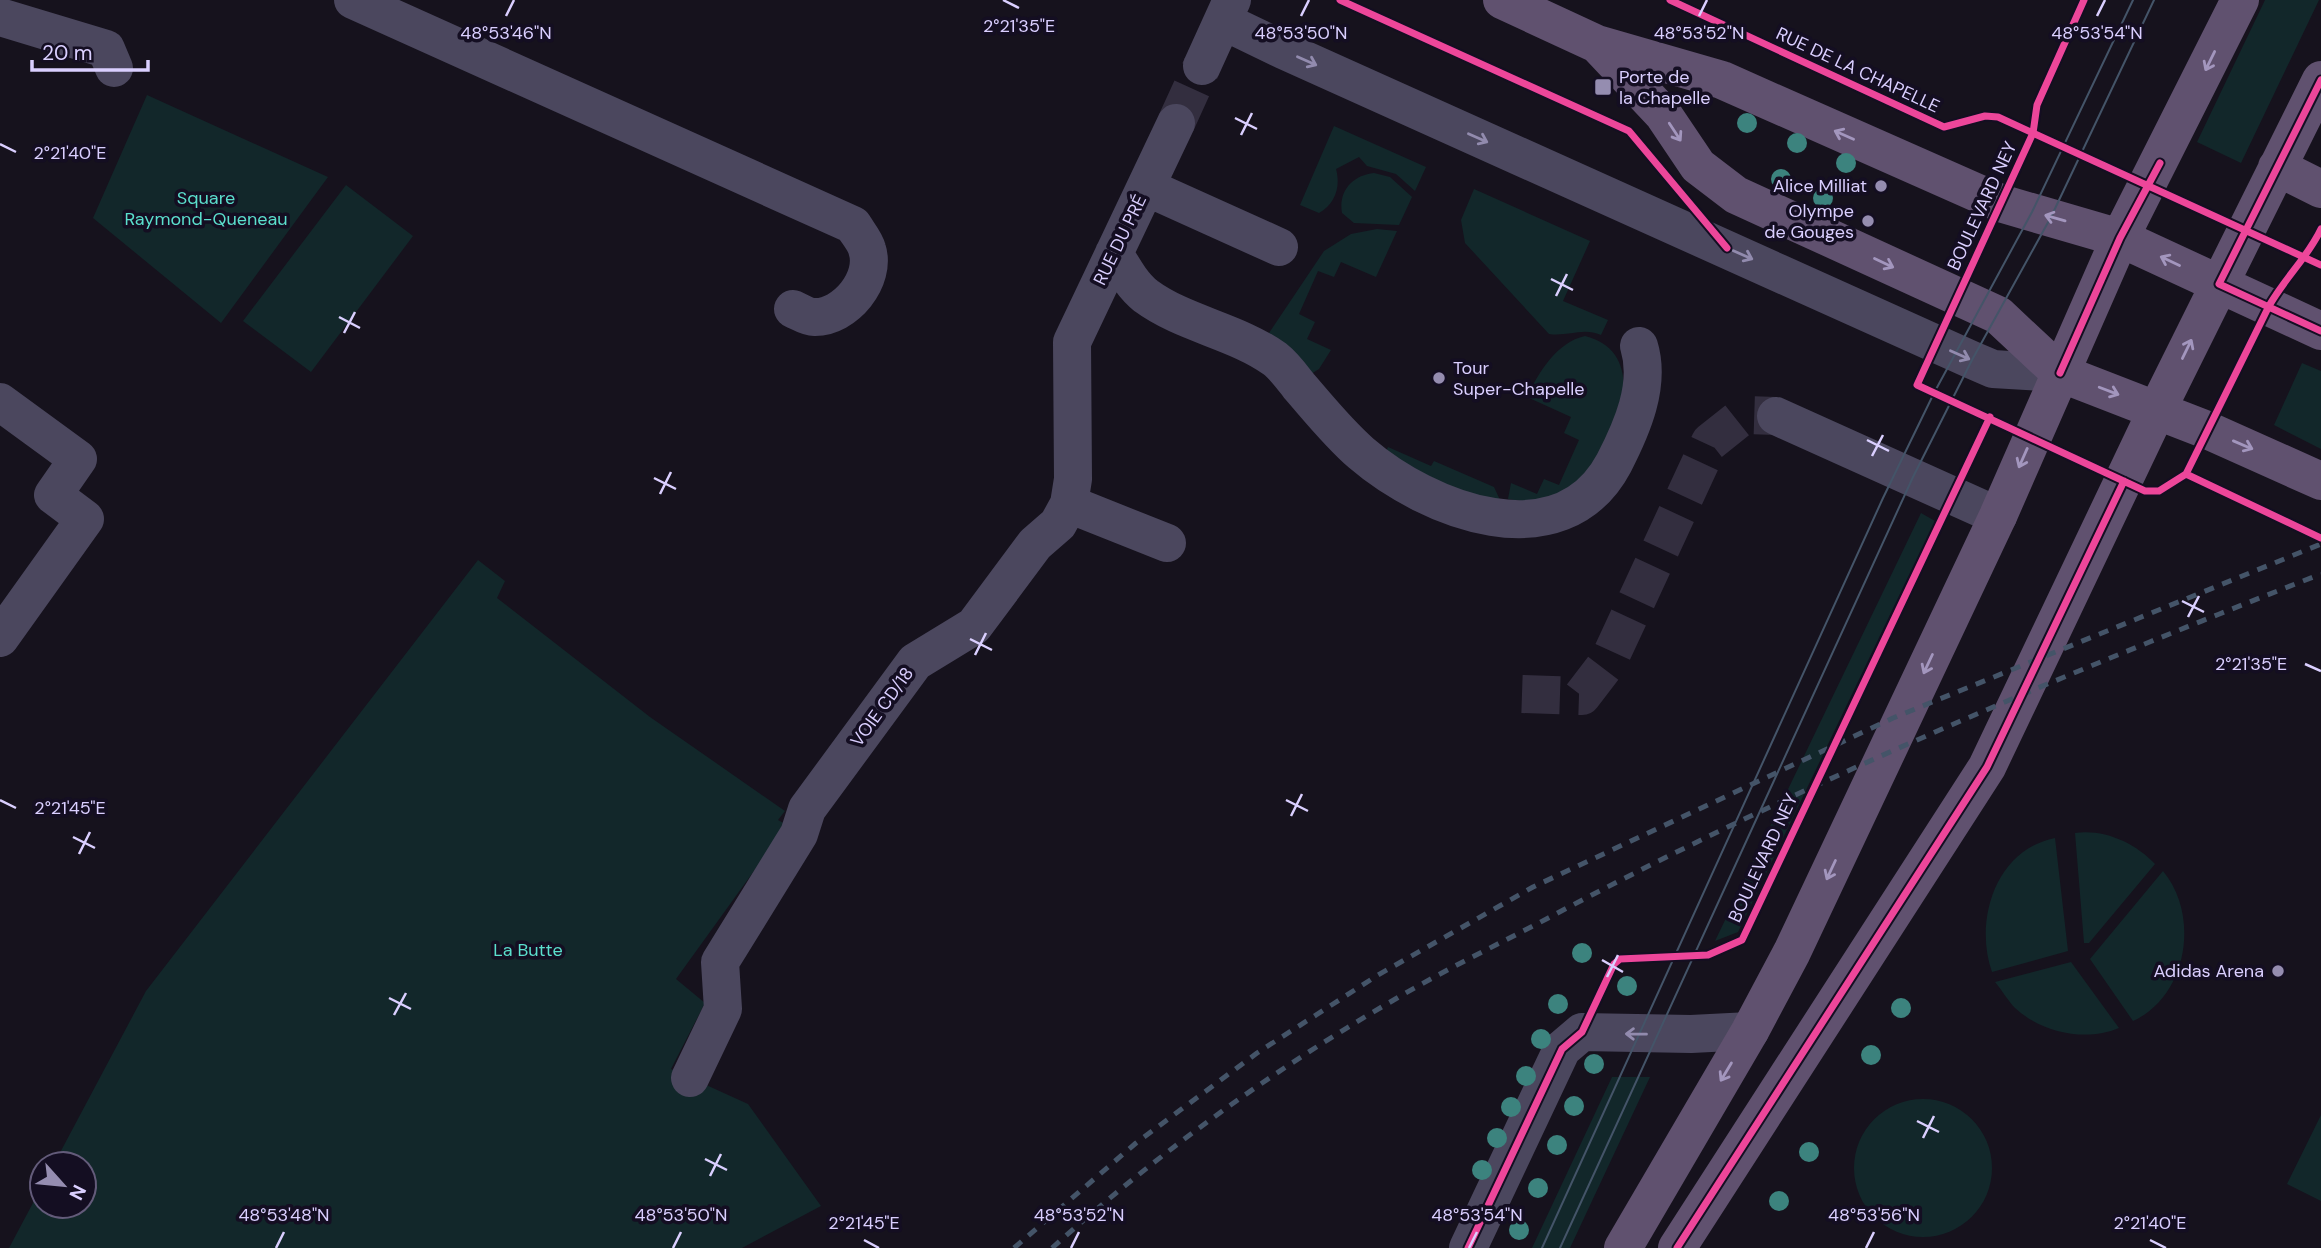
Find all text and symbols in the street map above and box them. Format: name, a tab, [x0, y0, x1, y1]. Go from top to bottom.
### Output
text: 2°21'35"E	[983, 14, 1055, 38]
text: 48°53'46"N	[460, 21, 552, 45]
text: 48°53'50"N	[1255, 21, 1347, 45]
text: 48°53'52"N	[1654, 21, 1744, 45]
text: 48°53'54"N	[2051, 21, 2143, 45]
street label: RUE DE LA CHAPELLE	[1772, 22, 1944, 118]
scale bar	[32, 28, 147, 72]
text: 20 m	[42, 39, 93, 67]
one-way arrow	[2203, 50, 2217, 71]
one-way arrow	[1296, 55, 1317, 68]
place label: Porte de la Chapelle	[1619, 65, 1710, 110]
marker: Porte de la Chapelle	[1593, 77, 1613, 97]
one-way arrow	[1668, 121, 1682, 141]
one-way arrow	[1833, 128, 1855, 141]
one-way arrow	[1467, 132, 1489, 145]
street label: BOULEVARD NEY	[1942, 137, 2023, 274]
text: 2°21'40"E	[33, 141, 107, 165]
place label: Alice Milliat	[1773, 174, 1867, 198]
marker: Alice Milliat	[1873, 178, 1889, 194]
park label: Square Raymond-Queneau	[124, 186, 288, 231]
street label: RUE DU PRÉ	[1088, 191, 1152, 289]
place label: Olympe de Gouges	[1764, 199, 1854, 244]
one-way arrow	[2044, 211, 2066, 224]
marker: Olympe de Gouges	[1860, 213, 1876, 229]
one-way arrow	[1732, 249, 1753, 262]
one-way arrow	[2159, 254, 2181, 267]
one-way arrow	[1873, 257, 1894, 270]
one-way arrow	[2180, 339, 2194, 360]
one-way arrow	[1949, 349, 1971, 362]
place label: Tour Super-Chapelle	[1453, 356, 1584, 401]
marker: Tour Super-Chapelle	[1431, 370, 1447, 386]
one-way arrow	[2097, 386, 2119, 399]
one-way arrow	[2231, 439, 2253, 452]
one-way arrow	[2016, 447, 2029, 468]
text: 2°21'35"E	[2215, 652, 2287, 676]
one-way arrow	[1921, 653, 1934, 674]
street label: VOIE CD/18	[845, 662, 919, 752]
street label: BOULEVARD NEY	[1723, 789, 1804, 926]
text: 2°21'45"E	[34, 796, 106, 820]
one-way arrow	[1823, 859, 1837, 880]
park label: La Butte	[493, 938, 563, 962]
place label: Adidas Arena	[2153, 959, 2264, 983]
marker: Adidas Arena	[2270, 963, 2286, 979]
one-way arrow	[1625, 1027, 1648, 1040]
one-way arrow	[1719, 1061, 1733, 1081]
north arrow	[28, 1150, 98, 1220]
text: N	[63, 1181, 92, 1204]
text: 48°53'48"N	[238, 1203, 330, 1227]
text: 48°53'50"N	[635, 1203, 727, 1227]
text: 48°53'52"N	[1034, 1203, 1124, 1227]
text: 48°53'54"N	[1431, 1203, 1523, 1227]
text: 48°53'56"N	[1828, 1203, 1920, 1227]
text: 2°21'45"E	[828, 1211, 900, 1235]
text: 2°21'40"E	[2113, 1211, 2187, 1235]

